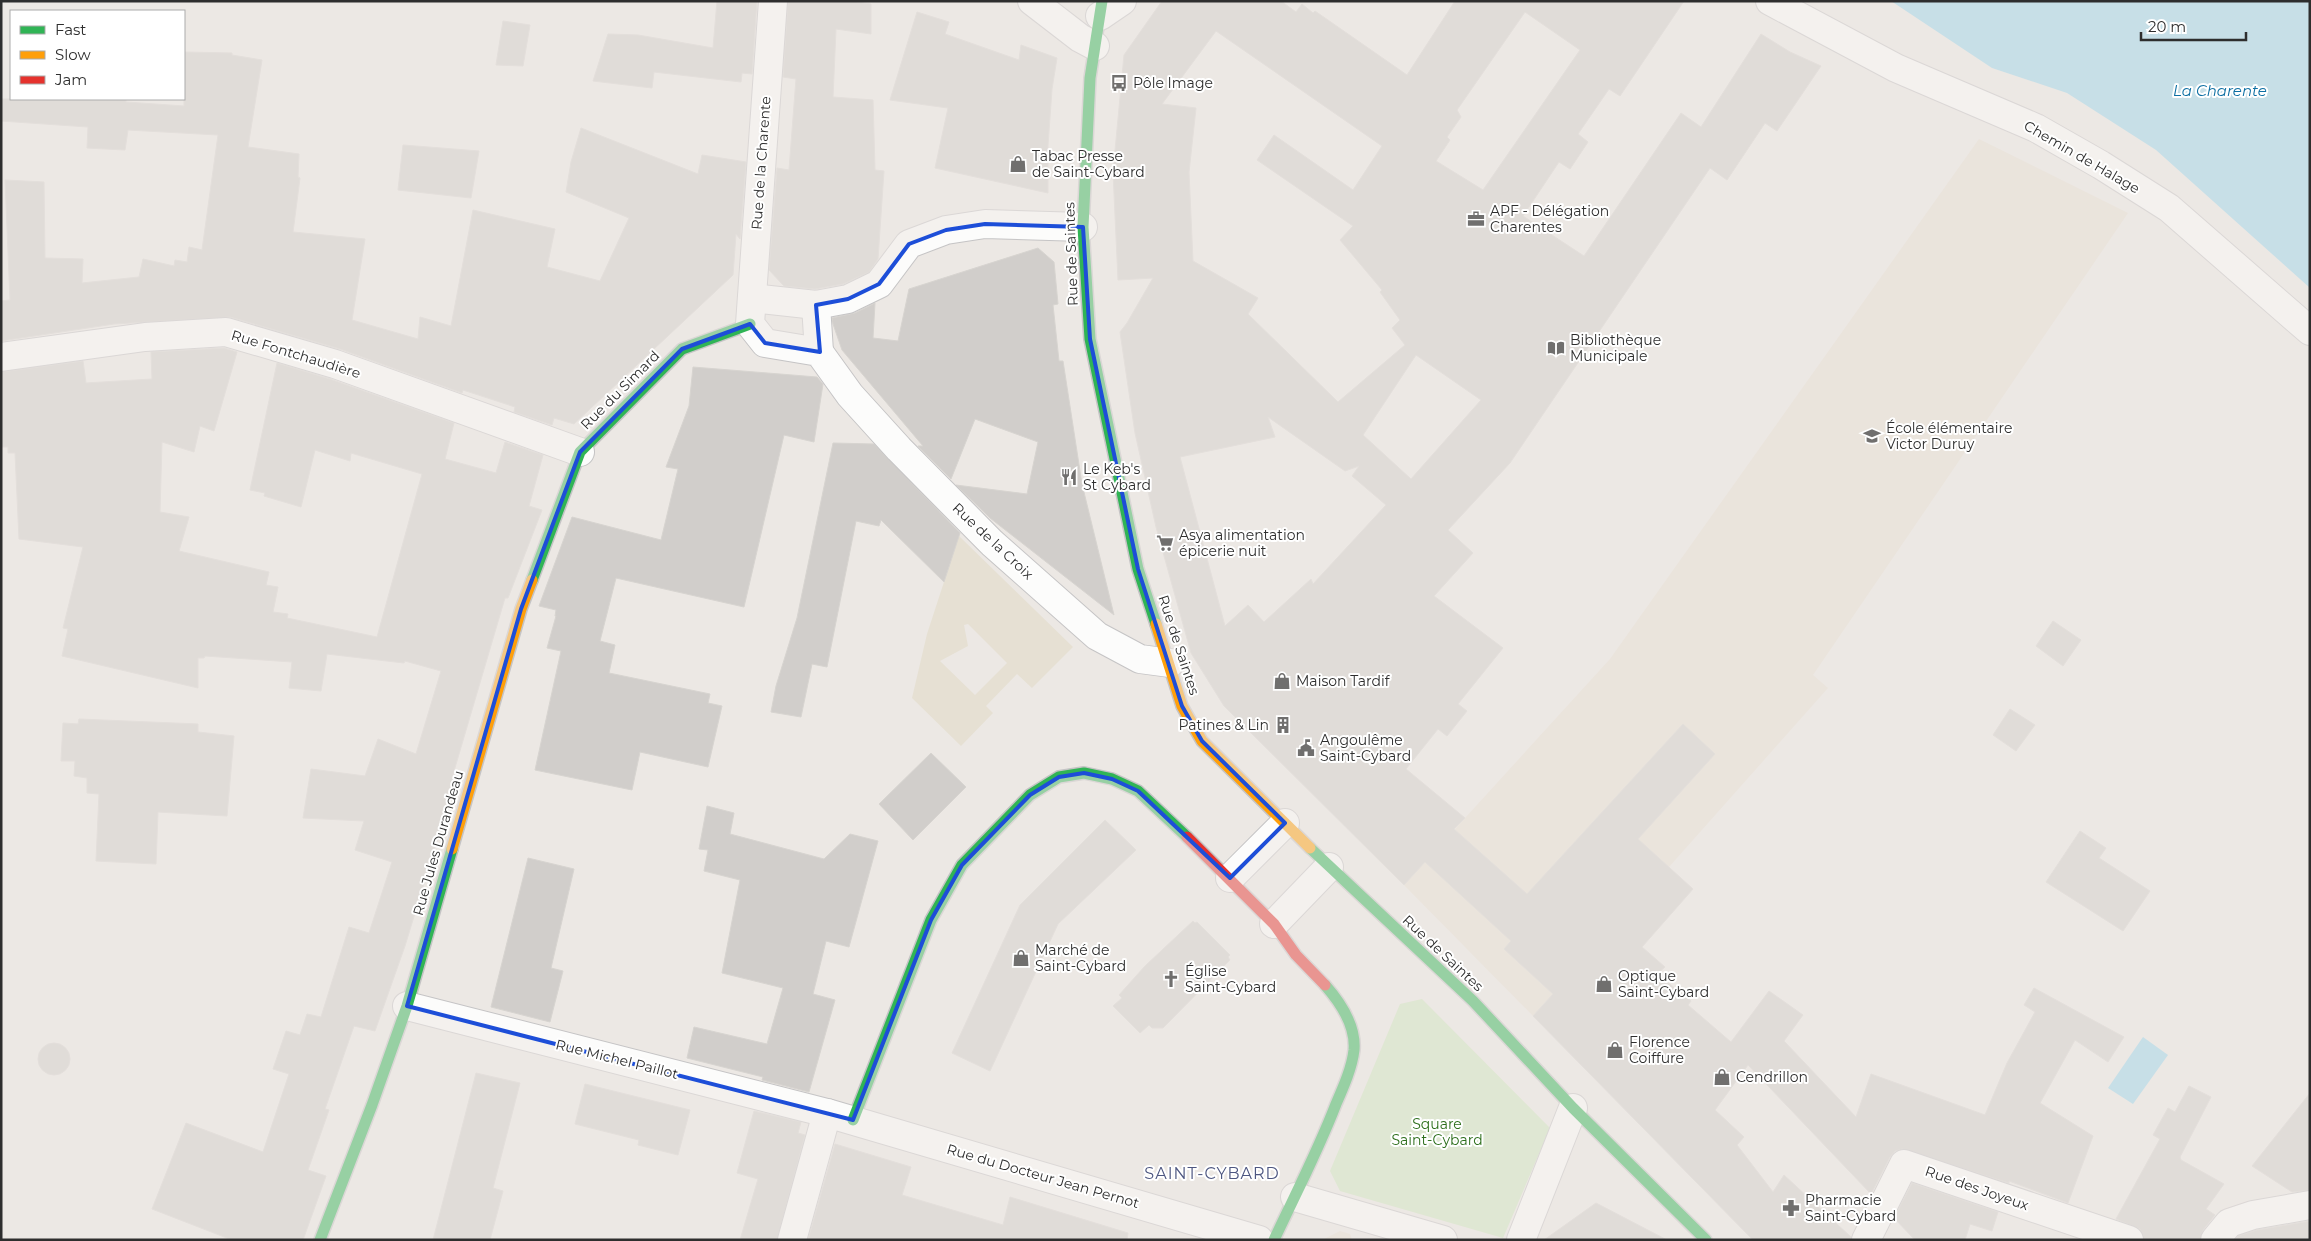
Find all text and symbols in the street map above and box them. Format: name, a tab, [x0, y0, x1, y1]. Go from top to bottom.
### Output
legend	[10, 10, 185, 100]
scale bar	[2141, 10, 2246, 42]
text: 20 m	[2148, 17, 2186, 36]
text: Fast	[55, 20, 86, 39]
text: Slow	[55, 45, 91, 64]
text: Jam	[54, 70, 87, 89]
bus stop icon: Pôle Image	[1109, 73, 1129, 93]
place label: Pôle Image	[1133, 74, 1213, 92]
water label: La Charente	[2173, 81, 2267, 100]
street label: Rue de la Charente	[747, 96, 775, 230]
street label: Chemin de Halage	[2021, 116, 2143, 198]
place label: Tabac Presse de Saint-Cybard	[1032, 147, 1145, 181]
shop icon: Tabac Presse de Saint-Cybard	[1008, 154, 1028, 174]
street label: Rue de Saintes	[1060, 202, 1082, 306]
place label: APF - Délégation Charentes	[1490, 202, 1609, 236]
office icon: APF - Délégation Charentes	[1466, 209, 1486, 229]
street label: Rue Fontchaudière	[229, 326, 363, 382]
place label: Bibliothèque Municipale	[1570, 331, 1661, 365]
library icon: Bibliothèque Municipale	[1546, 338, 1566, 358]
street label: Rue du Simard	[577, 347, 663, 433]
place label: École élémentaire Victor Duruy	[1886, 419, 2012, 453]
school or university icon: École élémentaire Victor Duruy	[1862, 426, 1882, 446]
place label: Le Keb's St Cybard	[1083, 460, 1151, 494]
restaurant icon: Le Keb's St Cybard	[1059, 467, 1079, 487]
street label: Rue de la Croix	[949, 499, 1038, 584]
place label: Asya alimentation épicerie nuit	[1179, 526, 1305, 560]
supermarket icon: Asya alimentation épicerie nuit	[1155, 533, 1175, 553]
street label: Rue de Saintes	[1154, 593, 1204, 697]
shop icon: Maison Tardif	[1272, 671, 1292, 691]
place label: Maison Tardif	[1296, 672, 1391, 690]
building icon: Patines & Lin	[1273, 715, 1293, 735]
place label: Patines & Lin	[1179, 716, 1269, 734]
place label: Angoulême Saint-Cybard	[1320, 731, 1411, 765]
public building icon: Angoulême Saint-Cybard	[1296, 738, 1316, 758]
street label: Rue Jules Durandeau	[409, 768, 467, 918]
street label: Rue de Saintes	[1399, 911, 1487, 995]
place label: Marché de Saint-Cybard	[1035, 941, 1126, 975]
shop icon: Marché de Saint-Cybard	[1011, 948, 1031, 968]
place label: Église Saint-Cybard	[1185, 962, 1276, 996]
place label: Optique Saint-Cybard	[1618, 967, 1709, 1001]
church icon: Église Saint-Cybard	[1161, 969, 1181, 989]
shop icon: Optique Saint-Cybard	[1594, 974, 1614, 994]
place label: Florence Coiffure	[1629, 1033, 1690, 1067]
street label: Rue Michel Paillot	[554, 1035, 681, 1083]
shop icon: Florence Coiffure	[1605, 1040, 1625, 1060]
shop icon: Cendrillon	[1712, 1067, 1732, 1087]
place label: Cendrillon	[1736, 1068, 1808, 1086]
park label: Square Saint-Cybard	[1391, 1115, 1483, 1149]
street label: Rue du Docteur Jean Pernot	[945, 1140, 1142, 1212]
street label: Rue des Joyeux	[1923, 1162, 2032, 1214]
district label: SAINT-CYBARD	[1144, 1164, 1280, 1183]
place label: Pharmacie Saint-Cybard	[1805, 1191, 1896, 1225]
pharmacy icon: Pharmacie Saint-Cybard	[1781, 1198, 1801, 1218]

